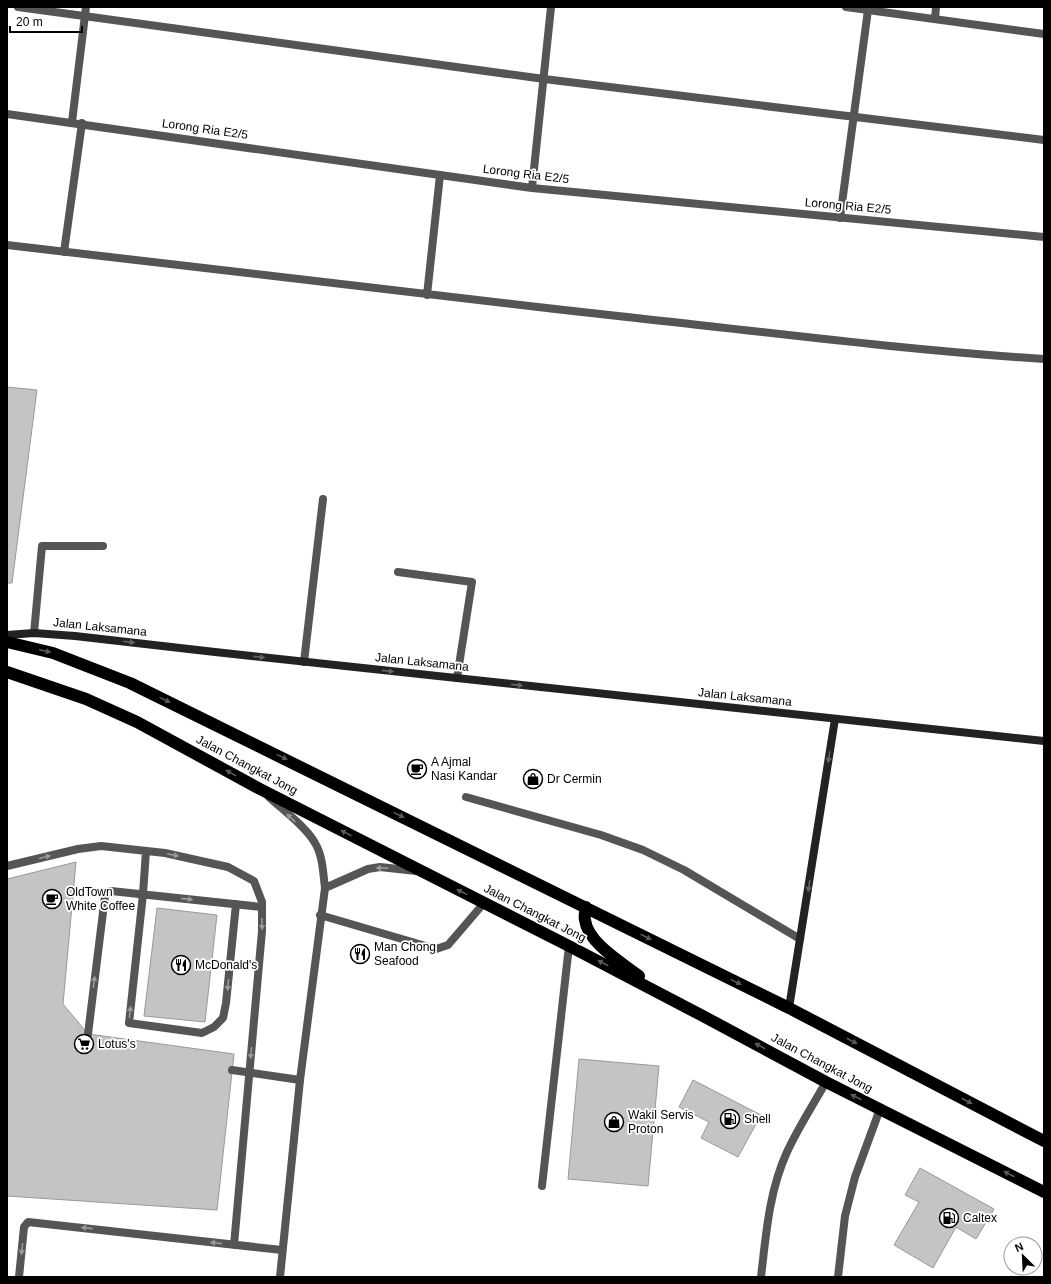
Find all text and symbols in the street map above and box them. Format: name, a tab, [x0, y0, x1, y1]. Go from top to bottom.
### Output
scale bar	[10, 8, 82, 34]
text: 20 m	[16, 15, 43, 29]
street label: Lorong Ria E2/5	[161, 116, 249, 142]
street label: Lorong Ria E2/5	[482, 162, 570, 186]
street label: Lorong Ria E2/5	[804, 195, 892, 217]
street label: Jalan Laksamana	[52, 615, 148, 639]
one-way arrow	[123, 639, 136, 645]
one-way arrow	[39, 649, 51, 655]
street label: Jalan Laksamana	[374, 650, 470, 674]
one-way arrow	[253, 654, 265, 660]
one-way arrow	[382, 668, 394, 674]
one-way arrow	[511, 682, 523, 688]
street label: Jalan Laksamana	[697, 685, 793, 709]
one-way arrow	[160, 697, 171, 703]
street label: Jalan Changkat Jong	[194, 732, 300, 798]
one-way arrow	[826, 751, 832, 763]
one-way arrow	[276, 754, 288, 761]
place label: A Ajmal Nasi Kandar	[431, 755, 497, 783]
cafe icon: A Ajmal Nasi Kandar	[406, 758, 428, 780]
shop icon: Dr Cermin	[522, 768, 544, 790]
one-way arrow	[225, 769, 237, 776]
place label: Dr Cermin	[547, 772, 602, 786]
one-way arrow	[393, 812, 404, 818]
one-way arrow	[286, 813, 296, 823]
one-way arrow	[340, 830, 352, 836]
one-way arrow	[167, 852, 179, 858]
one-way arrow	[39, 854, 51, 860]
one-way arrow	[375, 865, 388, 871]
one-way arrow	[806, 879, 812, 892]
street label: Jalan Changkat Jong	[482, 881, 588, 945]
place label: OldTown White Coffee	[66, 885, 135, 913]
cafe icon: OldTown White Coffee	[41, 888, 63, 910]
one-way arrow	[456, 889, 468, 895]
one-way arrow	[181, 896, 193, 902]
one-way arrow	[259, 918, 265, 931]
one-way arrow	[640, 934, 651, 940]
place label: Man Chong Seafood	[374, 940, 436, 968]
restaurant icon: Man Chong Seafood	[349, 943, 371, 965]
restaurant icon: McDonald's	[170, 954, 192, 976]
place label: McDonald's	[195, 958, 257, 972]
one-way arrow	[597, 960, 608, 967]
one-way arrow	[91, 976, 97, 988]
one-way arrow	[225, 979, 231, 991]
one-way arrow	[730, 979, 742, 985]
one-way arrow	[127, 1006, 133, 1018]
street label: Jalan Changkat Jong	[769, 1030, 875, 1096]
supermarket icon: Lotus's	[73, 1033, 95, 1055]
place label: Lotus's	[98, 1037, 136, 1051]
one-way arrow	[846, 1038, 858, 1044]
one-way arrow	[754, 1043, 766, 1050]
one-way arrow	[248, 1047, 254, 1059]
one-way arrow	[850, 1094, 861, 1100]
one-way arrow	[961, 1098, 973, 1104]
place label: Wakil Servis Proton	[628, 1108, 694, 1136]
fuel station icon: Shell	[719, 1108, 741, 1130]
shop icon: Wakil Servis Proton	[603, 1111, 625, 1133]
place label: Shell	[744, 1112, 771, 1126]
one-way arrow	[1004, 1171, 1015, 1177]
fuel station icon: Caltex	[938, 1207, 960, 1229]
place label: Caltex	[963, 1211, 997, 1225]
one-way arrow	[81, 1225, 93, 1231]
north arrow	[1003, 1236, 1043, 1276]
one-way arrow	[210, 1239, 222, 1246]
text: N	[1013, 1240, 1025, 1254]
one-way arrow	[19, 1243, 25, 1255]

